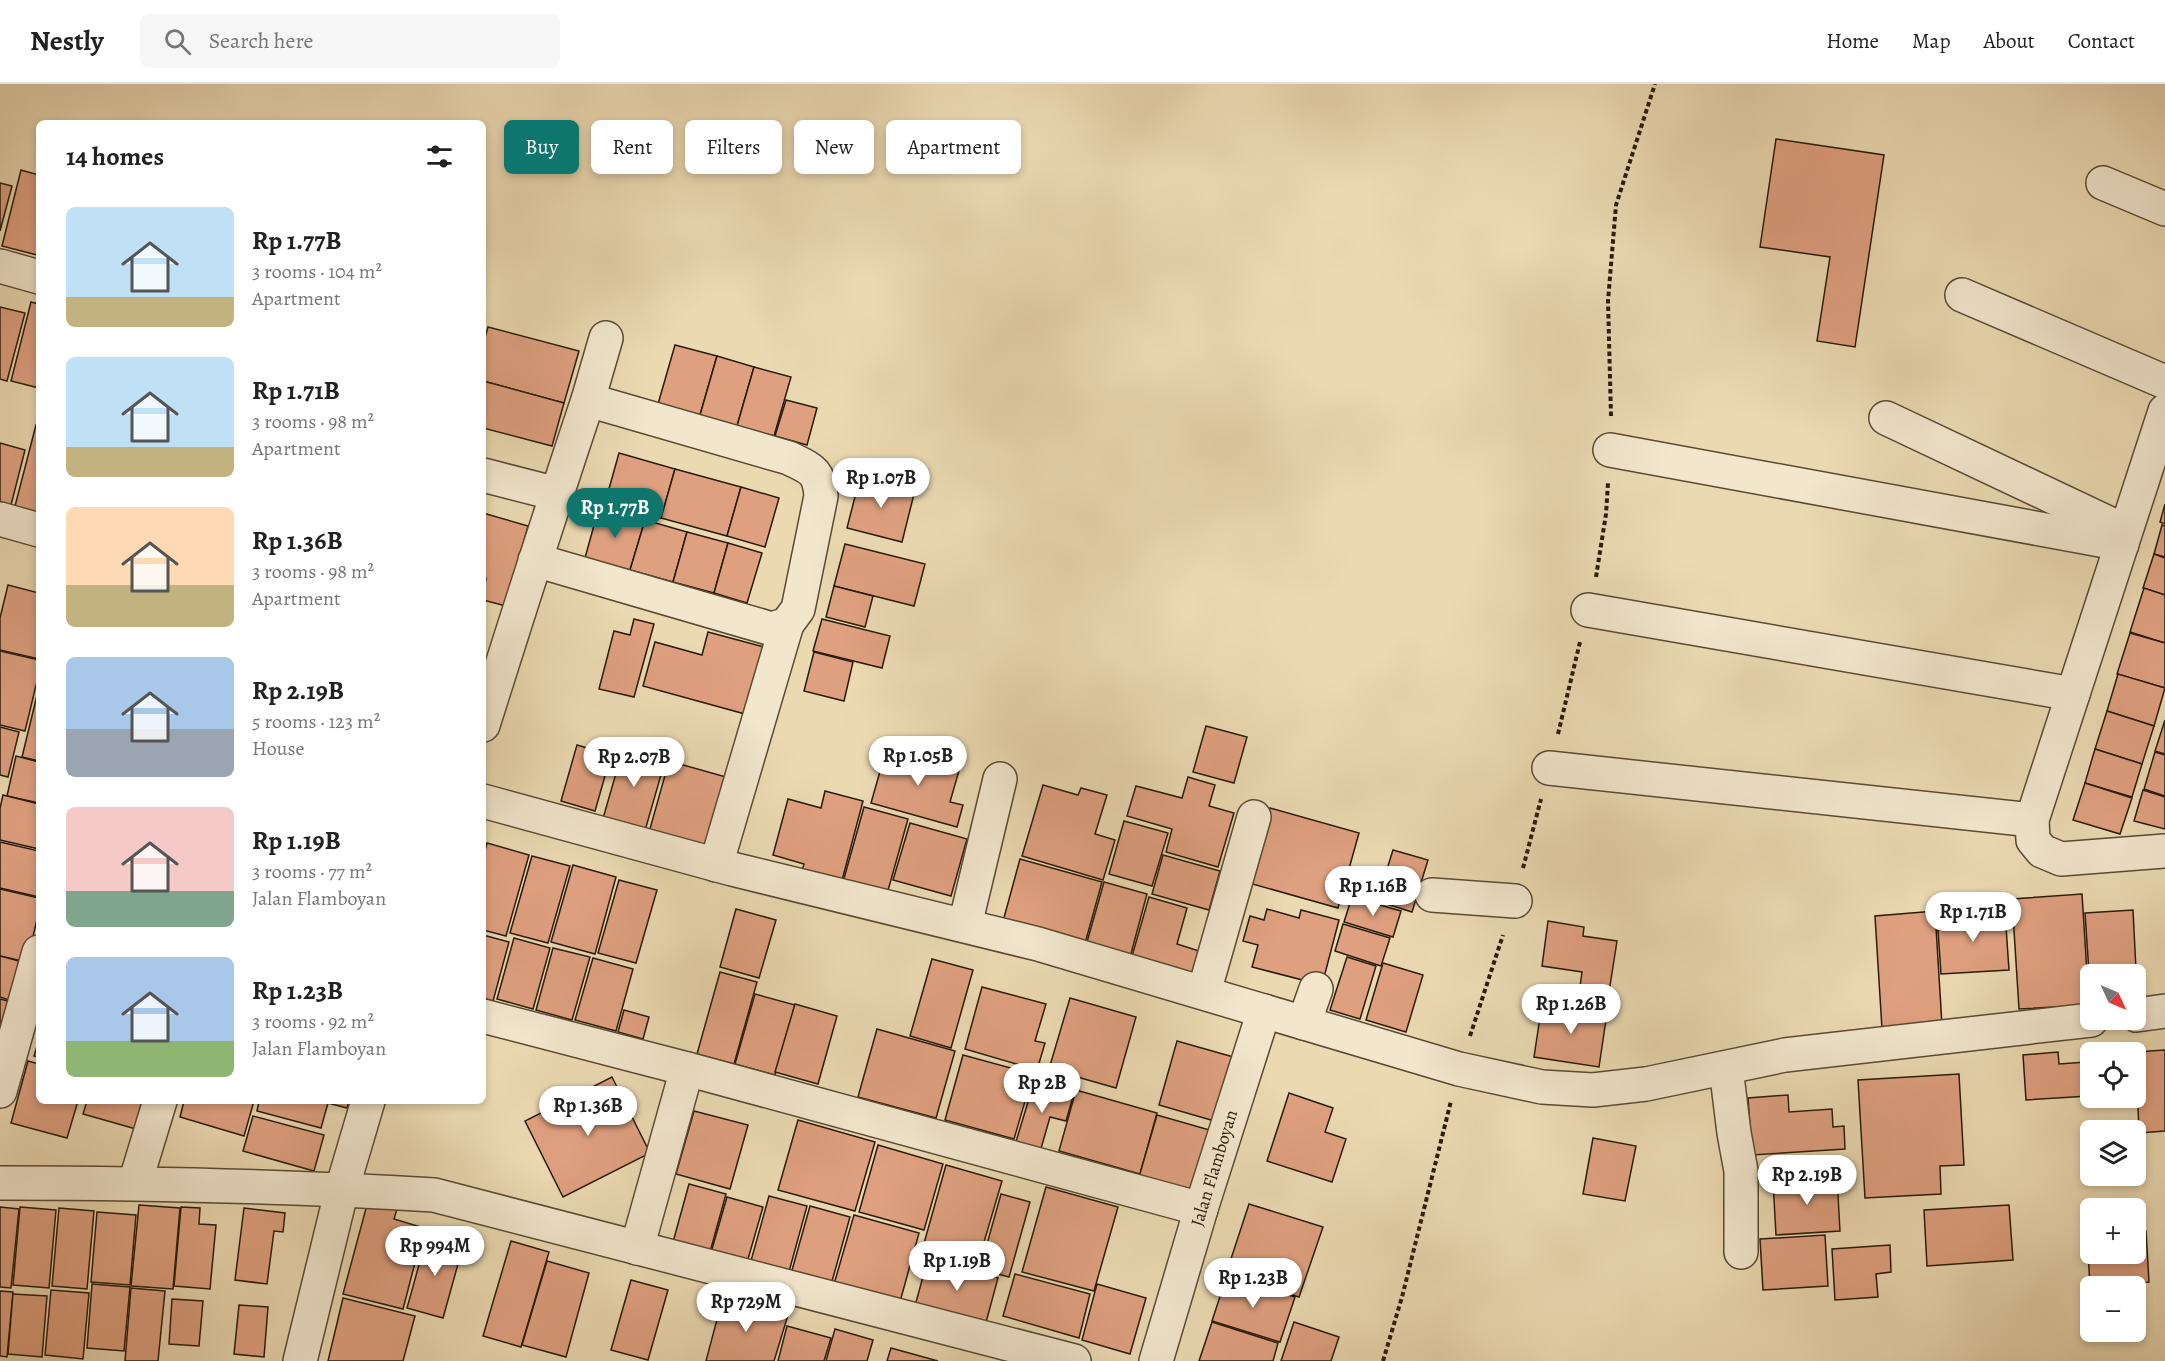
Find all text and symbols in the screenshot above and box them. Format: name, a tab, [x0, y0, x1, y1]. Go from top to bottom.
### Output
search box	[140, 14, 560, 68]
text: Nestly	[30, 22, 104, 60]
icon: search	[161, 25, 194, 58]
text: Search here	[209, 26, 313, 56]
text: Home	[1826, 27, 1879, 55]
text: Map	[1912, 27, 1950, 55]
text: About	[1983, 27, 2035, 55]
text: Contact	[2068, 27, 2135, 55]
chip: Buy	[504, 120, 579, 174]
chip: Rent	[591, 120, 673, 174]
chip: Filters	[685, 120, 782, 174]
chip: New	[794, 120, 874, 174]
chip: Apartment	[886, 120, 1021, 174]
text: 14 homes	[66, 139, 164, 174]
icon: filters	[423, 140, 456, 173]
text: Rp 1.77B	[252, 223, 342, 258]
icon: home	[114, 231, 186, 303]
text: 3 rooms · 104 m²	[252, 258, 382, 285]
text: Apartment	[252, 285, 341, 312]
text: Rp 1.71B	[252, 373, 340, 408]
icon: home	[114, 381, 186, 453]
text: 3 rooms · 98 m²	[252, 408, 374, 435]
text: Apartment	[252, 435, 341, 462]
pin: Rp 1.07B	[819, 458, 943, 509]
text: Rp 1.07B	[846, 464, 916, 491]
pin: Rp 1.77B	[553, 488, 677, 539]
text: Rp 1.77B	[581, 494, 649, 521]
text: Rp 1.36B	[252, 523, 343, 558]
icon: home	[114, 531, 186, 603]
text: 3 rooms · 98 m²	[252, 558, 374, 585]
text: Apartment	[252, 585, 341, 612]
text: Rp 2.19B	[252, 673, 344, 708]
icon: home	[114, 681, 186, 753]
text: 5 rooms · 123 m²	[252, 708, 380, 735]
text: House	[252, 735, 304, 762]
pin: Rp 1.05B	[856, 736, 980, 787]
pin: Rp 2.07B	[572, 737, 696, 788]
text: Rp 1.05B	[883, 742, 953, 769]
text: Rp 2.07B	[598, 743, 670, 770]
text: Rp 1.19B	[252, 823, 341, 858]
icon: home	[114, 831, 186, 903]
text: 3 rooms · 77 m²	[252, 858, 372, 885]
pin: Rp 1.16B	[1311, 866, 1435, 917]
text: Rp 1.16B	[1339, 872, 1407, 899]
text: Jalan Flamboyan	[252, 885, 386, 912]
pin: Rp 1.71B	[1911, 892, 2035, 943]
text: Rp 1.71B	[1939, 898, 2007, 925]
north arrow	[2080, 964, 2146, 1030]
map controls	[2080, 964, 2146, 1342]
text: Rp 1.23B	[252, 973, 343, 1008]
icon: home	[114, 981, 186, 1053]
pin: Rp 1.26B	[1509, 984, 1633, 1035]
text: Rp 1.26B	[1536, 990, 1606, 1017]
text: 3 rooms · 92 m²	[252, 1008, 374, 1035]
text: Jalan Flamboyan	[252, 1035, 386, 1062]
button: locate	[2080, 1042, 2146, 1108]
pin: Rp 2B	[1000, 1063, 1084, 1114]
text: Rp 2B	[1018, 1069, 1066, 1096]
pin: Rp 1.36B	[526, 1086, 650, 1137]
text: Rp 1.36B	[553, 1092, 623, 1119]
street label: Jalan Flamboyan	[1185, 1107, 1243, 1229]
button: layers	[2080, 1120, 2146, 1186]
pin: Rp 2.19B	[1745, 1155, 1869, 1206]
text: Rp 2.19B	[1772, 1161, 1842, 1188]
button: +	[2080, 1198, 2146, 1264]
pin: Rp 994M	[380, 1226, 490, 1277]
text: Rp 994M	[399, 1232, 471, 1259]
pin: Rp 1.19B	[895, 1241, 1019, 1292]
text: Rp 1.19B	[923, 1247, 991, 1274]
pin: Rp 1.23B	[1191, 1258, 1315, 1309]
text: Rp 1.23B	[1218, 1264, 1288, 1291]
button: −	[2080, 1276, 2146, 1342]
pin: Rp 729M	[691, 1282, 801, 1333]
text: Rp 729M	[711, 1288, 781, 1315]

